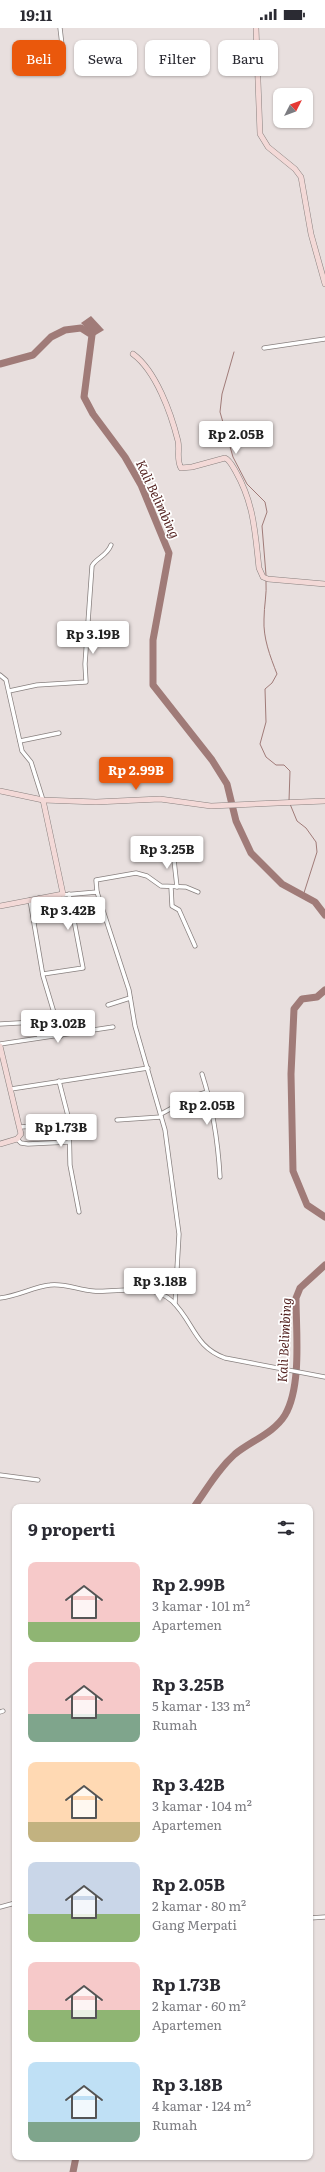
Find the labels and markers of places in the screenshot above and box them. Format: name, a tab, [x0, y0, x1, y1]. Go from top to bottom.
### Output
pin: Rp 2.05B	[195, 421, 277, 455]
pin: Rp 3.19B	[52, 621, 134, 655]
pin: Rp 2.99B	[95, 757, 177, 791]
pin: Rp 3.25B	[126, 836, 208, 870]
pin: Rp 3.42B	[27, 897, 109, 931]
pin: Rp 3.02B	[17, 1010, 99, 1044]
pin: Rp 2.05B	[166, 1092, 248, 1126]
pin: Rp 1.73B	[20, 1114, 102, 1148]
pin: Rp 3.18B	[119, 1268, 201, 1302]

